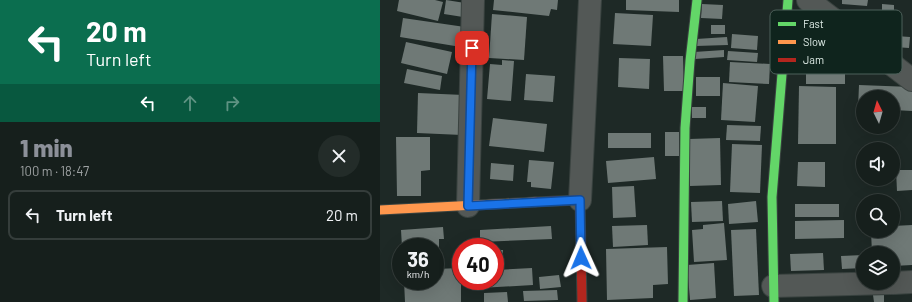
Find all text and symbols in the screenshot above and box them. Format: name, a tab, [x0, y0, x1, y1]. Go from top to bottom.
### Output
legend	[770, 10, 902, 74]
text: 20 m	[86, 14, 147, 48]
icon: left	[20, 16, 72, 68]
text: Fast	[803, 17, 824, 30]
pin	[455, 31, 489, 65]
text: Slow	[803, 35, 826, 48]
icon: arrive	[461, 37, 483, 59]
text: Turn left	[86, 48, 152, 70]
text: Jam	[803, 53, 824, 66]
north arrow	[856, 90, 900, 134]
map controls	[856, 90, 900, 290]
icon: left	[137, 92, 159, 114]
icon: ahead	[179, 92, 201, 114]
icon: right	[221, 92, 243, 114]
text: 1 min	[20, 133, 73, 162]
button: close	[318, 135, 360, 177]
button: sound	[856, 142, 900, 186]
text: 100 m · 18:47	[20, 163, 89, 179]
button: search	[856, 194, 900, 238]
icon: left	[22, 204, 44, 226]
text: Turn left	[56, 206, 112, 224]
text: 20 m	[326, 206, 358, 224]
position arrow	[560, 237, 602, 279]
speed limit sign: 40	[452, 238, 504, 290]
button: layers	[856, 246, 900, 290]
text: 36	[407, 247, 429, 271]
text: km/h	[407, 268, 429, 280]

